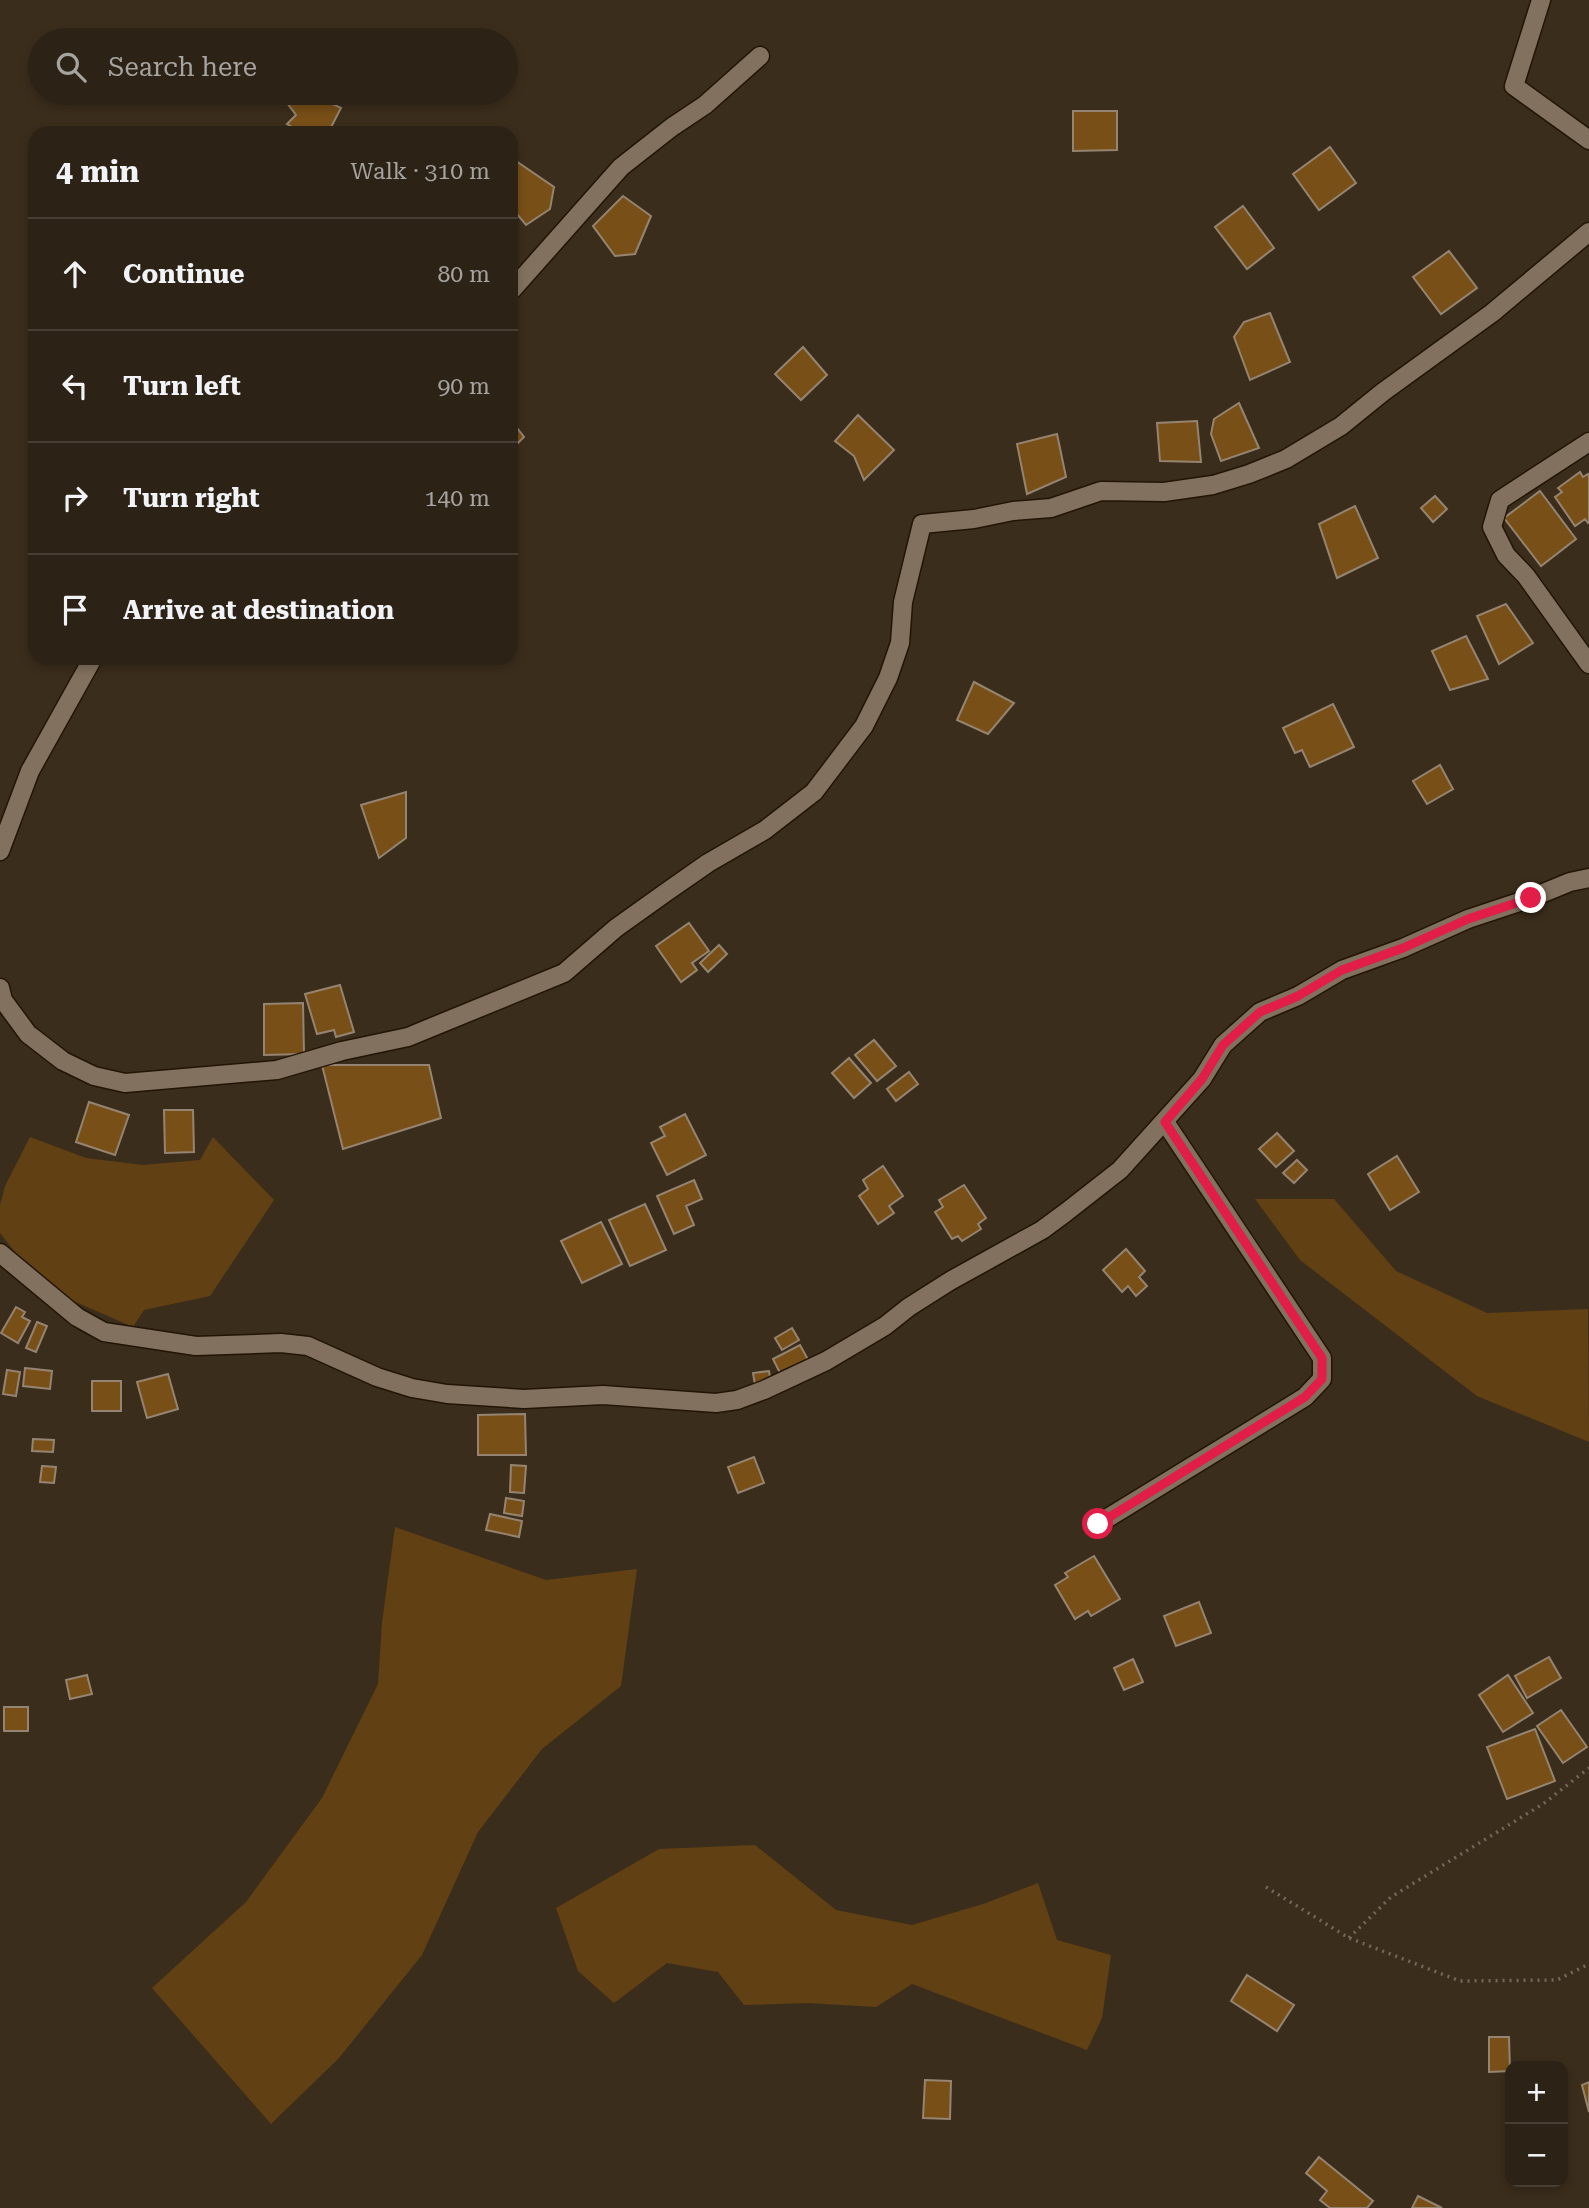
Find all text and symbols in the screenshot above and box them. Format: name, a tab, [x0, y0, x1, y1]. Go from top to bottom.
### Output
search box	[28, 28, 518, 105]
icon: search	[52, 48, 90, 86]
text: Search here	[108, 52, 257, 82]
text: 4 min	[56, 154, 139, 189]
text: Walk · 310 m	[351, 158, 490, 185]
icon: ahead	[56, 255, 94, 293]
text: Continue	[123, 259, 245, 289]
text: 80 m	[437, 261, 490, 288]
icon: left	[56, 367, 94, 405]
text: Turn left	[123, 371, 241, 401]
text: 90 m	[437, 373, 490, 400]
icon: right	[56, 479, 94, 517]
text: Turn right	[123, 483, 259, 513]
text: 140 m	[425, 485, 490, 512]
icon: arrive	[56, 591, 94, 629]
text: Arrive at destination	[123, 595, 394, 625]
route end	[1515, 882, 1546, 913]
route start	[1082, 1508, 1113, 1539]
map controls	[1505, 2061, 1568, 2187]
button: +	[1505, 2061, 1568, 2124]
button: −	[1505, 2124, 1568, 2187]

